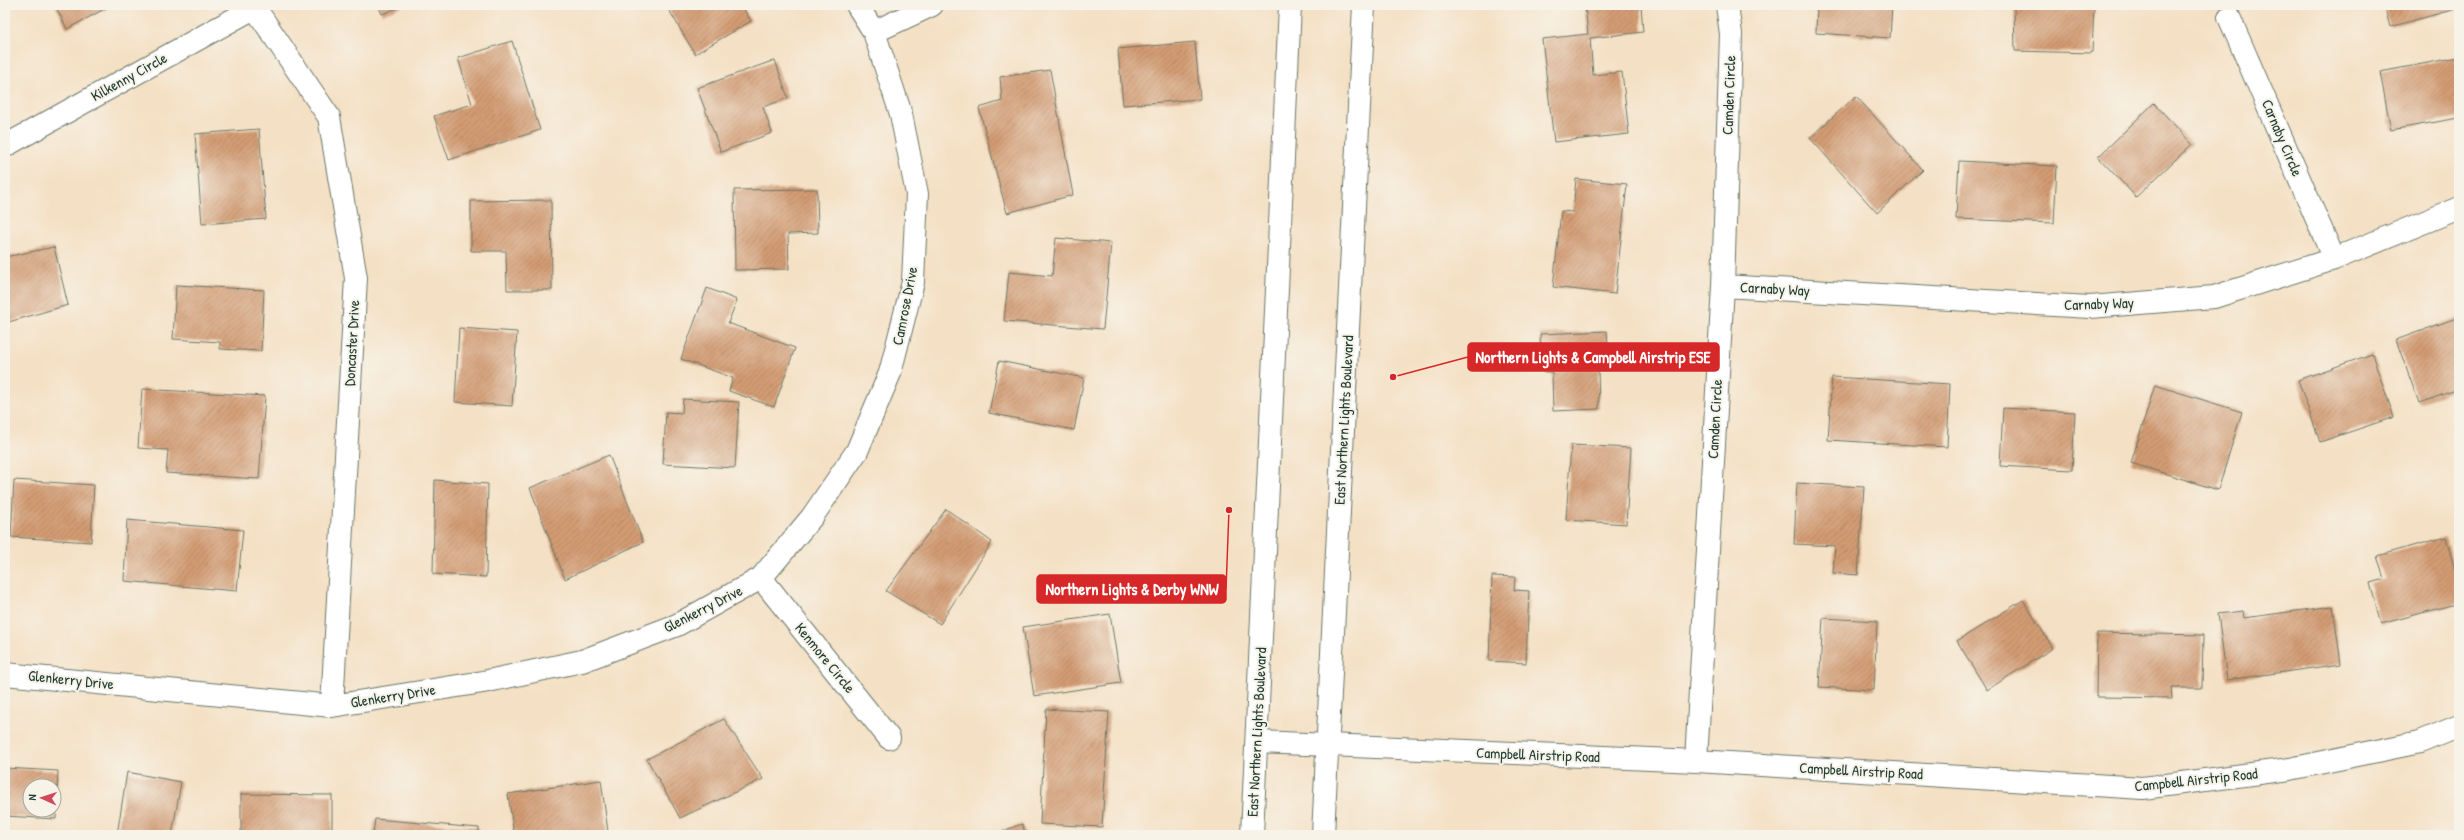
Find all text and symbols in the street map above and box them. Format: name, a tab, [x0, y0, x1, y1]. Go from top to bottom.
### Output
street label: Kilkenny Circle	[87, 47, 171, 106]
street label: Camden Circle	[1717, 55, 1740, 135]
street label: Carnaby Circle	[2257, 96, 2308, 180]
street label: Camrose Drive	[887, 265, 922, 347]
street label: Carnaby Way	[1740, 276, 1811, 301]
street label: Carnaby Way	[2064, 292, 2134, 315]
street label: Doncaster Drive	[339, 299, 364, 386]
street label: East Northern Lights Boulevard	[1329, 335, 1358, 505]
callout: Northern Lights & Campbell Airstrip ESE	[1468, 343, 1719, 371]
text: Northern Lights & Campbell Airstrip ESE	[1476, 346, 1711, 369]
street label: Camden Circle	[1702, 379, 1727, 459]
callout: Northern Lights & Derby WNW	[1037, 575, 1226, 603]
text: Northern Lights & Derby WNW	[1045, 578, 1219, 601]
street label: Glenkerry Drive	[660, 580, 746, 637]
street label: Kenmore Circle	[790, 618, 860, 697]
street label: East Northern Lights Boulevard	[1242, 647, 1271, 817]
street label: Glenkerry Drive	[27, 665, 115, 694]
street label: Glenkerry Drive	[349, 678, 437, 713]
street label: Campbell Airstrip Road	[1476, 742, 1600, 767]
street label: Campbell Airstrip Road	[1799, 757, 1924, 784]
street label: Campbell Airstrip Road	[2133, 763, 2259, 796]
north arrow	[22, 778, 62, 818]
text: N	[25, 794, 39, 801]

